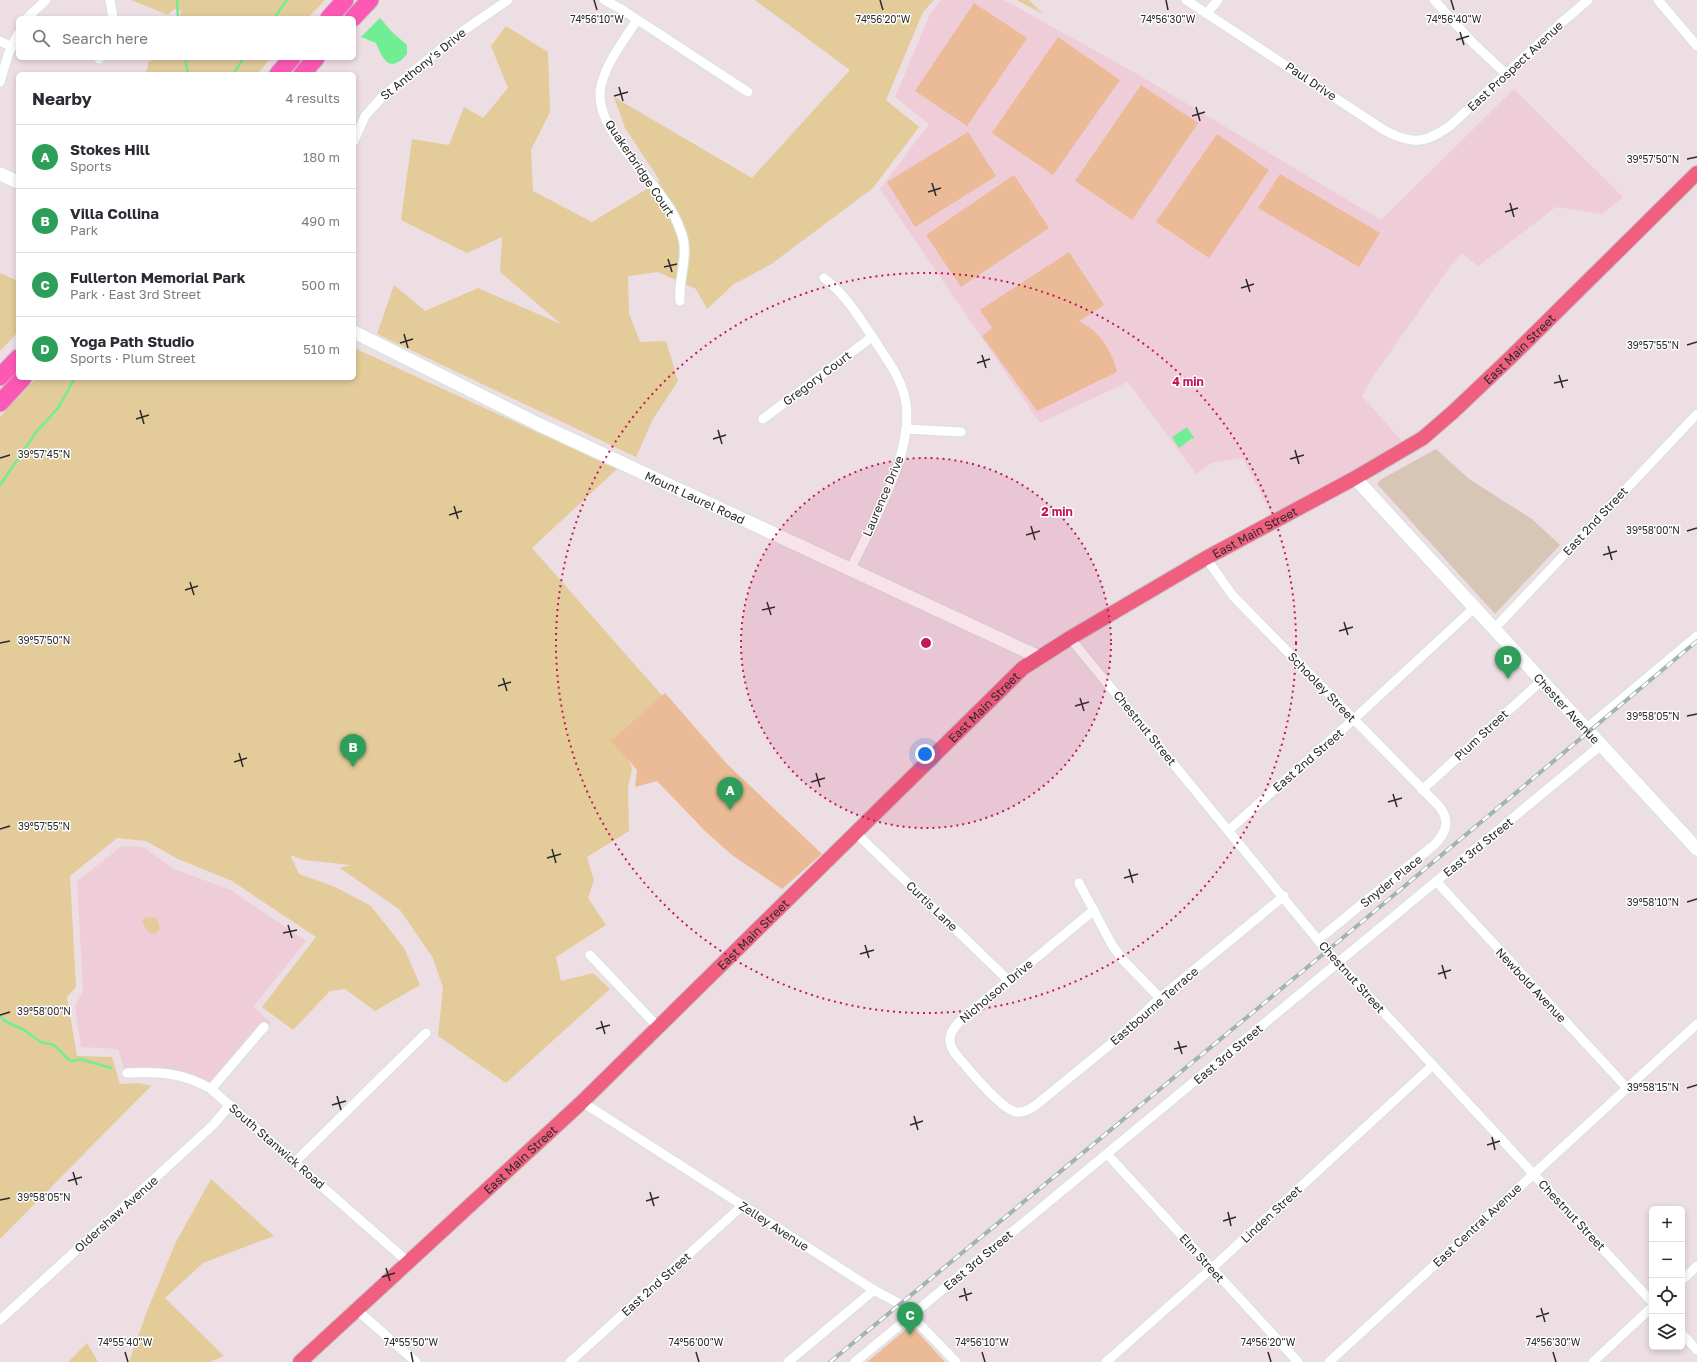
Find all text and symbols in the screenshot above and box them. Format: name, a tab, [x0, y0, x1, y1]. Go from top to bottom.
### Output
text: 74°56'10"W	[570, 13, 624, 25]
text: 74°56'20"W	[856, 13, 911, 25]
text: 74°56'30"W	[1141, 13, 1196, 25]
text: 74°56'40"W	[1427, 13, 1482, 25]
search box	[16, 16, 356, 60]
street label: East Prospect Avenue	[1464, 18, 1566, 114]
street label: St Anthony's Drive	[377, 25, 469, 103]
icon: search	[30, 27, 52, 49]
text: Search here	[62, 29, 148, 47]
street label: Paul Drive	[1283, 58, 1339, 104]
text: Nearby	[32, 88, 92, 109]
text: 4 results	[286, 90, 340, 106]
street label: Quakerbridge Court	[602, 117, 678, 219]
text: Stokes Hill	[70, 140, 150, 158]
text: A	[40, 149, 50, 165]
text: 180 m	[303, 149, 340, 165]
text: 39°57'50"N	[1627, 153, 1679, 165]
text: Sports	[70, 158, 112, 174]
text: Villa Collina	[70, 204, 159, 222]
text: B	[40, 213, 50, 229]
text: 490 m	[301, 213, 340, 229]
text: Park	[70, 222, 98, 238]
text: Fullerton Memorial Park	[70, 268, 245, 286]
text: C	[40, 277, 50, 293]
text: 500 m	[302, 277, 340, 293]
text: Park · East 3rd Street	[70, 286, 201, 302]
street label: East Main Street	[1480, 310, 1558, 387]
text: Yoga Path Studio	[70, 332, 194, 350]
text: 39°57'55"N	[1627, 339, 1679, 351]
text: D	[40, 341, 50, 357]
text: 510 m	[303, 341, 340, 357]
street label: Gregory Court	[780, 347, 854, 409]
text: Sports · Plum Street	[70, 350, 196, 366]
text: 4 min	[1172, 374, 1204, 389]
text: 39°57'45"N	[18, 448, 70, 460]
street label: Laurence Drive	[859, 453, 907, 539]
street label: Mount Laurel Road	[643, 467, 748, 527]
street label: East 2nd Street	[1559, 483, 1631, 558]
street label: East Main Street	[1209, 503, 1300, 561]
text: 2 min	[1041, 504, 1073, 519]
text: 39°58'00"N	[1626, 524, 1680, 536]
text: 39°57'50"N	[18, 634, 70, 646]
centre of rings	[919, 636, 933, 650]
pin: D	[1495, 646, 1521, 679]
street label: Schooley Street	[1285, 649, 1359, 725]
street label: East Main Street	[945, 668, 1023, 745]
street label: Chester Avenue	[1531, 670, 1603, 747]
street label: Chestnut Street	[1110, 688, 1180, 768]
street label: Plum Street	[1451, 706, 1511, 764]
text: 39°58'05"N	[1626, 710, 1680, 722]
street label: East 2nd Street	[1270, 725, 1346, 795]
pin: B	[340, 734, 366, 767]
your location	[915, 744, 935, 764]
pin: A	[717, 777, 743, 810]
street label: East 3rd Street	[1440, 814, 1516, 880]
text: 39°57'55"N	[18, 820, 70, 832]
street label: Snyder Place	[1357, 851, 1425, 911]
street label: Curtis Lane	[903, 878, 961, 934]
street label: East Main Street	[714, 895, 792, 973]
text: 39°58'10"N	[1627, 896, 1679, 908]
street label: Chestnut Street	[1316, 938, 1388, 1016]
street label: Newbold Avenue	[1493, 945, 1569, 1026]
street label: Nicholson Drive	[956, 956, 1036, 1026]
street label: Eastbourne Terrace	[1107, 964, 1201, 1048]
text: 39°58'00"N	[17, 1005, 71, 1017]
street label: East 3rd Street	[1190, 1021, 1266, 1087]
text: 39°58'15"N	[1627, 1081, 1679, 1093]
street label: South Stanwick Road	[226, 1100, 328, 1192]
street label: East Main Street	[480, 1122, 560, 1197]
street label: Oldershaw Avenue	[71, 1173, 161, 1255]
street label: Chestnut Street	[1535, 1176, 1609, 1254]
street label: East Central Avenue	[1430, 1180, 1525, 1270]
street label: Linden Street	[1237, 1182, 1305, 1246]
text: 39°58'05"N	[17, 1191, 71, 1203]
street label: Zelley Avenue	[736, 1198, 812, 1254]
map controls	[1649, 1206, 1685, 1350]
button: +	[1649, 1206, 1685, 1242]
street label: East 3rd Street	[940, 1227, 1016, 1293]
street label: Elm Street	[1176, 1231, 1228, 1286]
button: −	[1649, 1242, 1685, 1278]
street label: East 2nd Street	[618, 1249, 694, 1319]
button: locate	[1649, 1278, 1685, 1314]
pin: C	[897, 1302, 923, 1335]
button: layers	[1649, 1314, 1685, 1350]
text: 74°55'40"W	[98, 1336, 153, 1348]
text: 74°55'50"W	[384, 1336, 439, 1348]
text: 74°56'00"W	[669, 1336, 724, 1348]
text: 74°56'10"W	[955, 1336, 1009, 1348]
text: 74°56'20"W	[1241, 1336, 1296, 1348]
text: 74°56'30"W	[1526, 1336, 1581, 1348]

